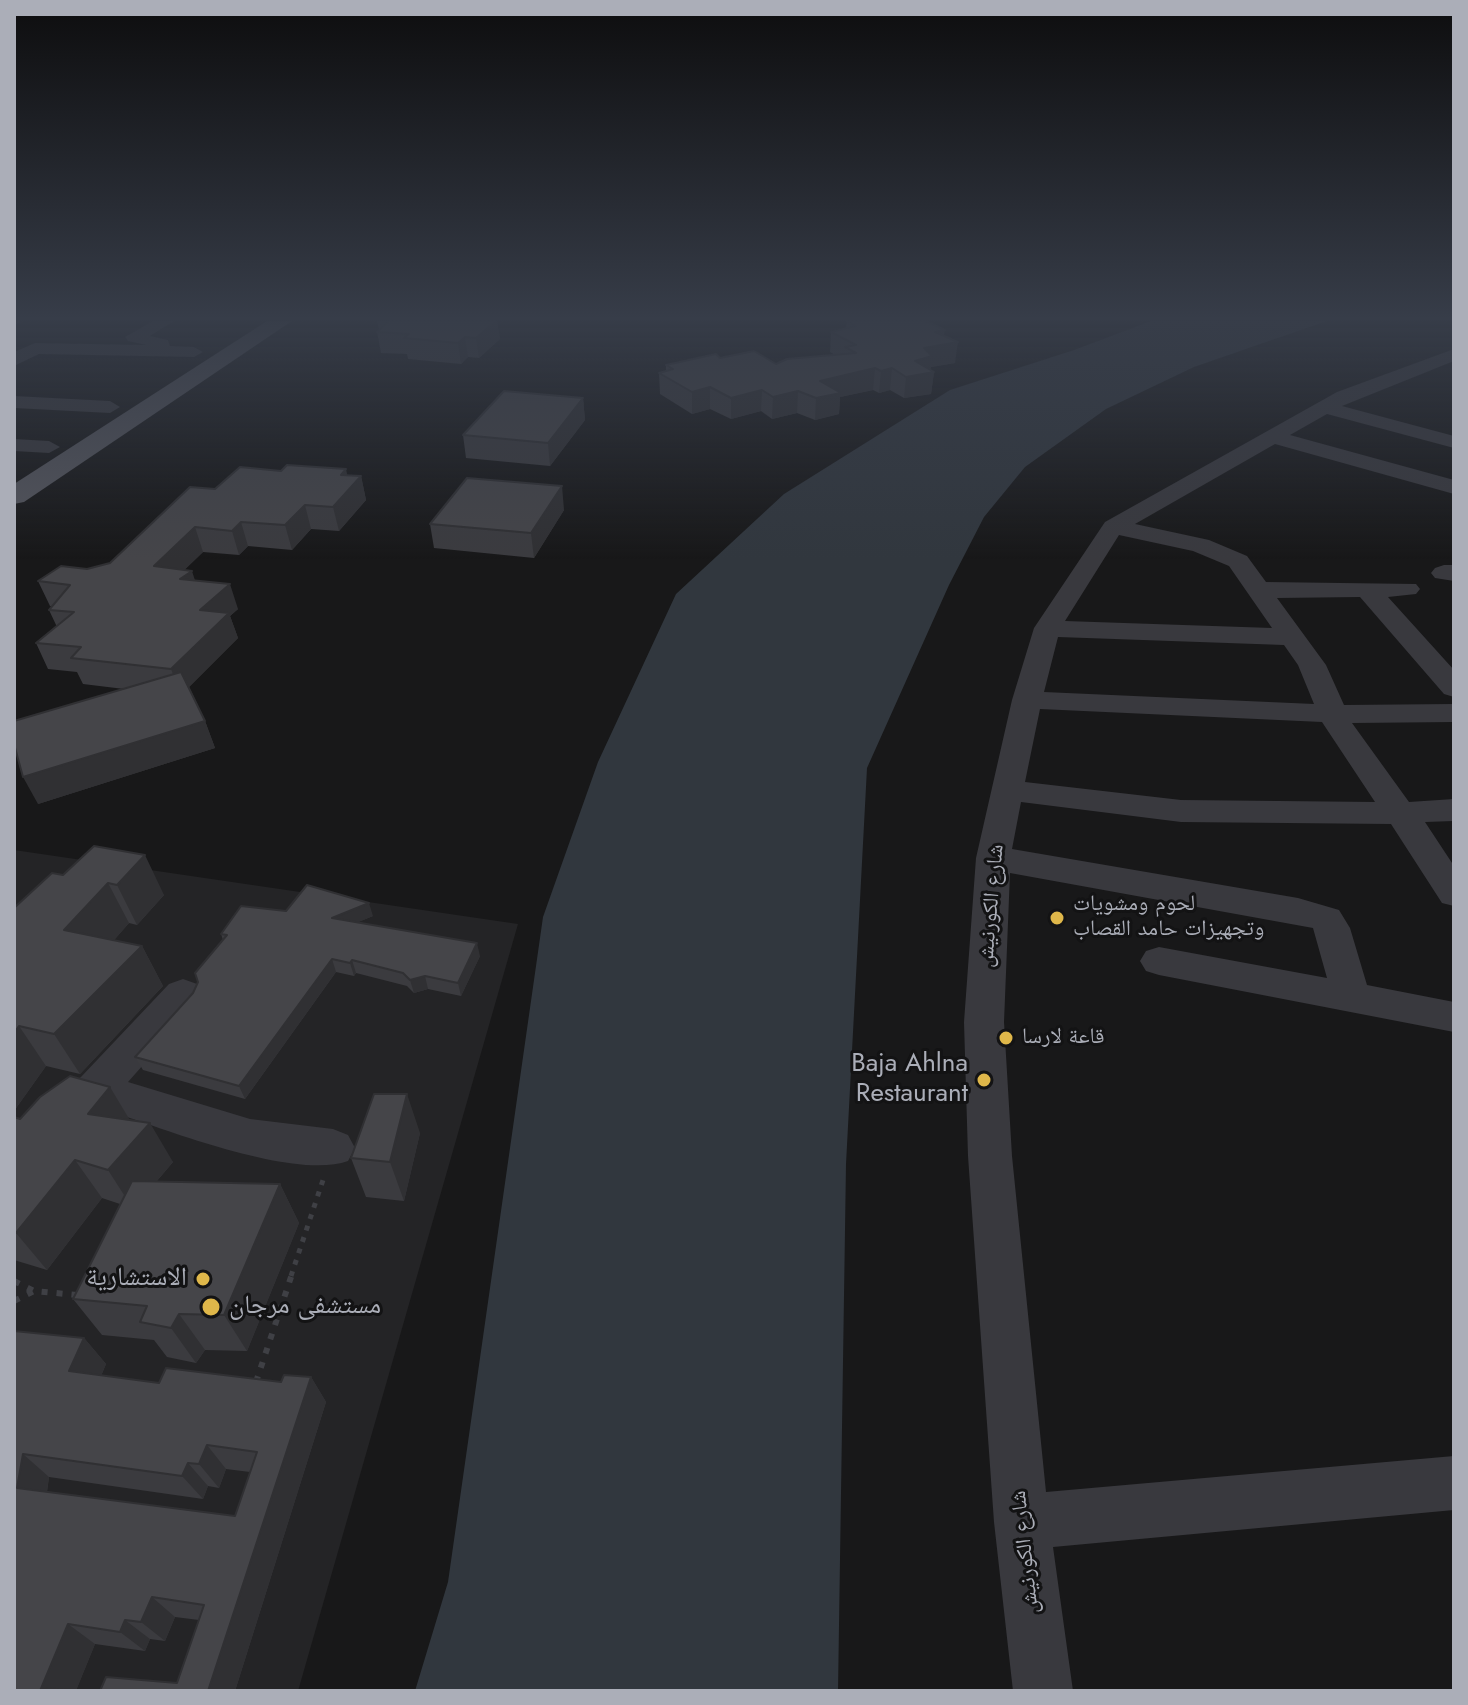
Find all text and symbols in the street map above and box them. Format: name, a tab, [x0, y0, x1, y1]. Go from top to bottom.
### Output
street label: شارع الكورنيش	[973, 843, 1011, 969]
place label: لحوم ومشويات وتجهيزات حامد القصاب	[1073, 892, 1264, 944]
marker: لحوم ومشويات وتجهيزات حامد القصاب	[1048, 909, 1066, 927]
place label: قاعة لارسا	[1022, 1025, 1104, 1051]
marker: قاعة لارسا	[997, 1029, 1015, 1047]
place label: Baja Ahlna Restaurant	[851, 1049, 968, 1110]
marker: Baja Ahlna Restaurant	[975, 1071, 993, 1089]
place label: الاستشارية	[86, 1263, 187, 1295]
marker: الاستشارية	[194, 1270, 212, 1288]
place label: مستشفى مرجان	[229, 1291, 381, 1323]
marker: مستشفى مرجان	[200, 1296, 222, 1318]
street label: شارع الكورنيش	[1006, 1489, 1046, 1615]

